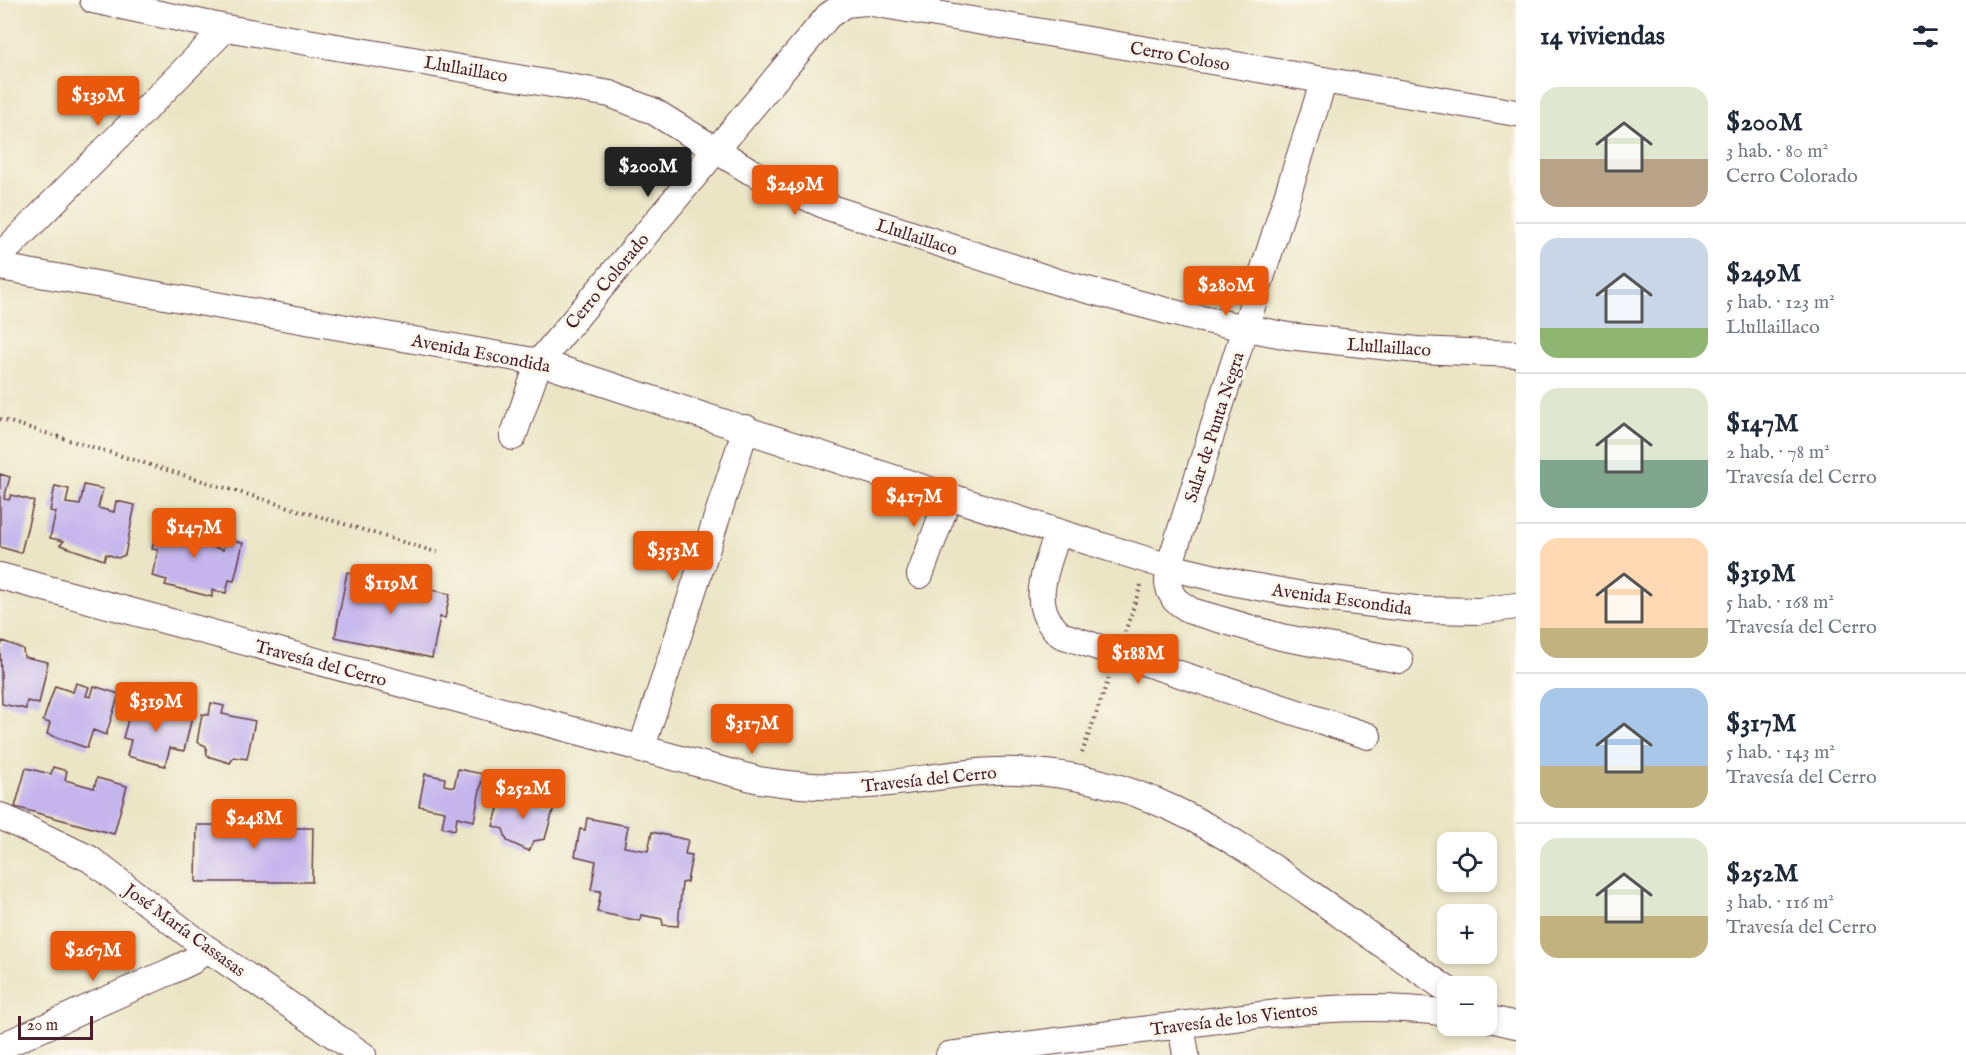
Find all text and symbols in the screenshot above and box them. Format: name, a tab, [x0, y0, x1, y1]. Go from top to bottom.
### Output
text: 14 viviendas	[1540, 20, 1665, 53]
icon: filters	[1909, 20, 1942, 53]
street label: Cerro Coloso	[1128, 37, 1232, 78]
street label: Llullaillaco	[422, 52, 510, 89]
pin: $139M	[56, 76, 140, 127]
text: $139M	[71, 83, 125, 108]
text: $200M	[1726, 106, 1803, 139]
icon: home	[1588, 111, 1660, 183]
text: 3 hab. · 80 m²	[1726, 139, 1828, 164]
pin: $200M	[606, 147, 690, 198]
text: $200M	[619, 154, 677, 179]
text: Cerro Colorado	[1726, 164, 1858, 189]
pin: $249M	[753, 165, 837, 216]
text: $249M	[766, 172, 824, 197]
street label: Llullaillaco	[873, 214, 961, 263]
street label: Cerro Colorado	[561, 229, 655, 335]
text: $249M	[1726, 257, 1801, 290]
icon: home	[1588, 262, 1660, 334]
pin: $280M	[1184, 266, 1268, 317]
text: $280M	[1198, 273, 1254, 298]
text: 5 hab. · 123 m²	[1726, 290, 1835, 315]
text: Llullaillaco	[1726, 315, 1820, 340]
street label: Avenida Escondida	[408, 330, 552, 379]
street label: Llullaillaco	[1346, 334, 1432, 363]
street label: Salar de Punta Negra	[1180, 349, 1251, 506]
text: $147M	[1726, 407, 1799, 440]
icon: home	[1588, 412, 1660, 484]
text: 2 hab. · 78 m²	[1726, 440, 1830, 465]
text: Travesía del Cerro	[1726, 465, 1877, 490]
pin: $417M	[872, 477, 956, 528]
text: $417M	[886, 484, 942, 509]
pin: $147M	[152, 508, 236, 559]
text: $147M	[166, 515, 222, 540]
pin: $353M	[631, 531, 715, 582]
text: $353M	[647, 538, 699, 563]
text: $319M	[1726, 557, 1796, 590]
icon: home	[1588, 562, 1660, 634]
pin: $119M	[349, 564, 433, 615]
text: $119M	[364, 571, 418, 596]
street label: Avenida Escondida	[1269, 579, 1413, 622]
text: 5 hab. · 168 m²	[1726, 590, 1834, 615]
text: Travesía del Cerro	[1726, 615, 1877, 640]
pin: $188M	[1096, 634, 1180, 685]
street label: Travesía del Cerro	[252, 636, 389, 693]
text: $188M	[1111, 641, 1165, 666]
pin: $319M	[114, 682, 198, 733]
text: $319M	[129, 689, 183, 714]
pin: $317M	[710, 704, 794, 755]
text: $317M	[1726, 707, 1796, 740]
text: $317M	[725, 711, 779, 736]
icon: home	[1588, 712, 1660, 784]
text: 5 hab. · 143 m²	[1726, 740, 1835, 765]
street label: Travesía del Cerro	[860, 762, 998, 799]
text: Travesía del Cerro	[1726, 765, 1877, 790]
pin: $252M	[481, 769, 565, 820]
text: $252M	[495, 776, 551, 801]
pin: $248M	[212, 799, 296, 850]
text: $248M	[226, 806, 282, 831]
map controls	[1437, 832, 1497, 1036]
button: locate	[1437, 832, 1497, 892]
text: $252M	[1726, 857, 1799, 890]
icon: home	[1588, 862, 1660, 934]
street label: José María Cassasas	[117, 878, 249, 983]
text: 3 hab. · 116 m²	[1726, 890, 1834, 915]
button: +	[1437, 904, 1497, 964]
text: Travesía del Cerro	[1726, 915, 1877, 940]
pin: $267M	[51, 931, 135, 982]
text: $267M	[64, 938, 122, 963]
button: −	[1437, 976, 1497, 1036]
street label: Travesía de los Vientos	[1149, 999, 1319, 1042]
scale bar	[18, 1013, 93, 1040]
text: 20 m	[27, 1016, 58, 1036]

